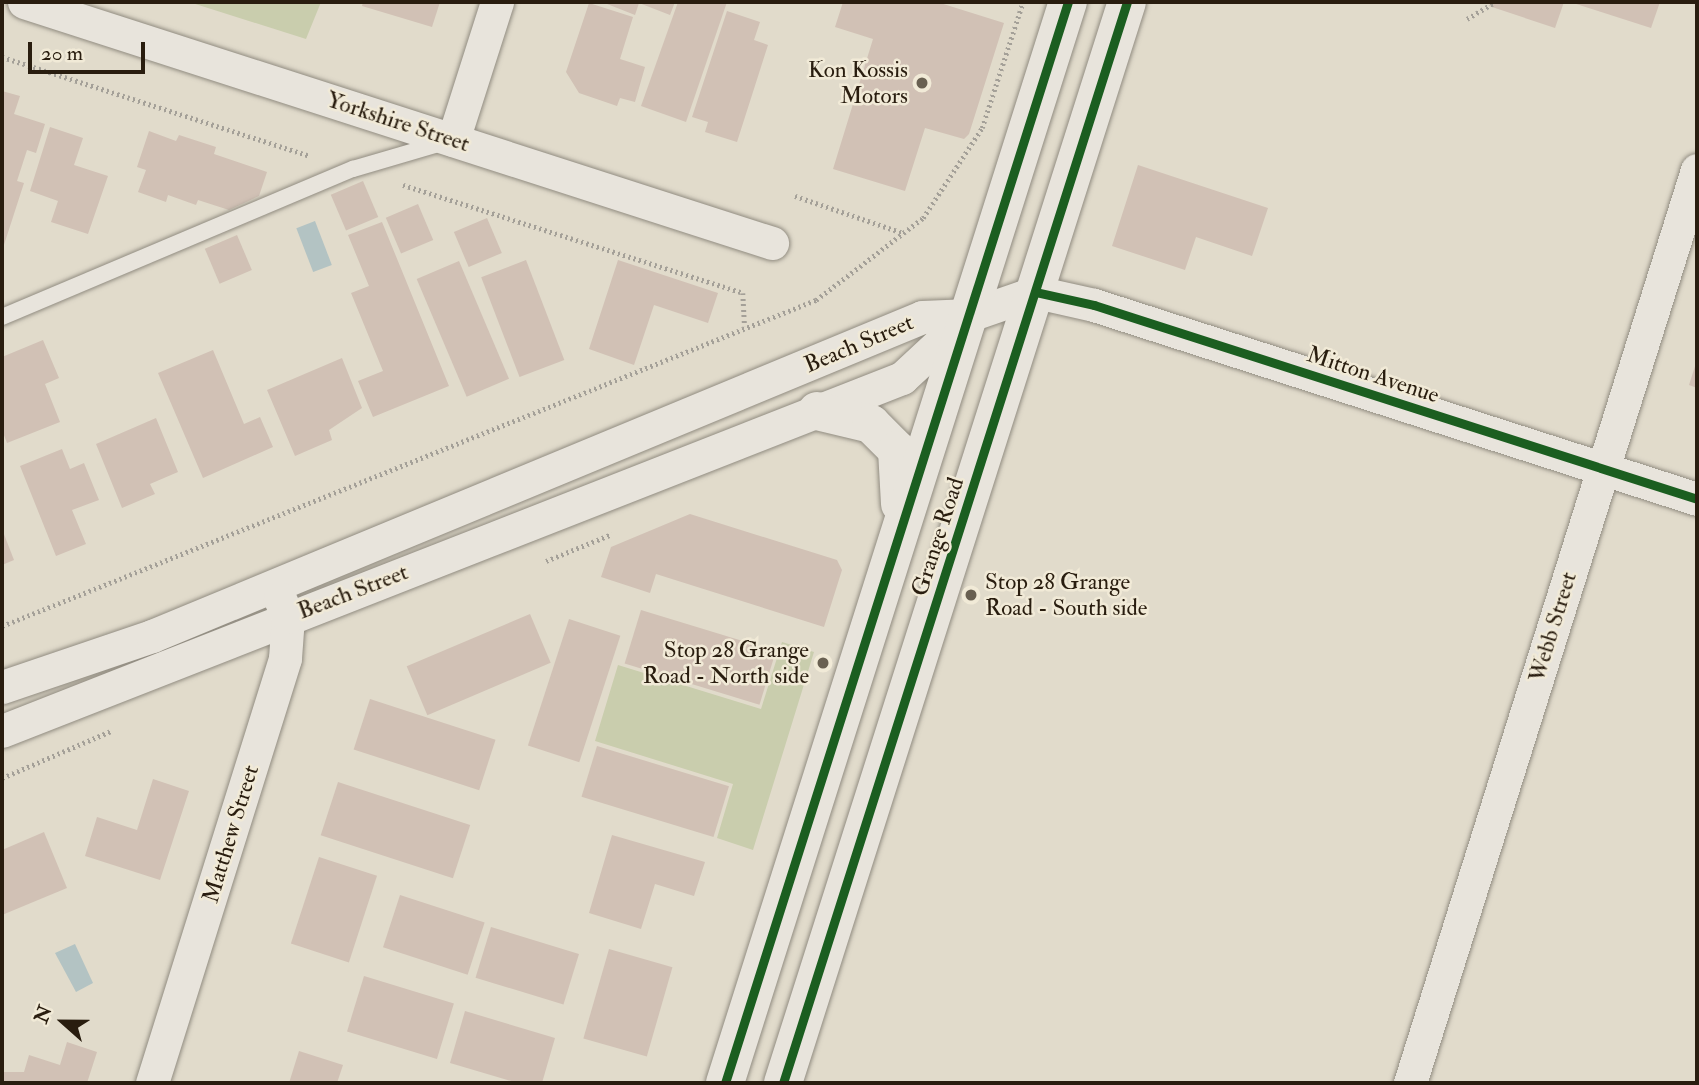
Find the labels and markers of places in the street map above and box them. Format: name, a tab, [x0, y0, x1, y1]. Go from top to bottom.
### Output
place label: Kon Kossis Motors	[808, 56, 908, 110]
marker: Kon Kossis Motors	[914, 75, 930, 91]
place label: Stop 28 Grange Road - South side	[985, 568, 1147, 622]
marker: Stop 28 Grange Road - South side	[963, 587, 979, 603]
place label: Stop 28 Grange Road - North side	[643, 636, 809, 690]
marker: Stop 28 Grange Road - North side	[815, 655, 831, 671]

